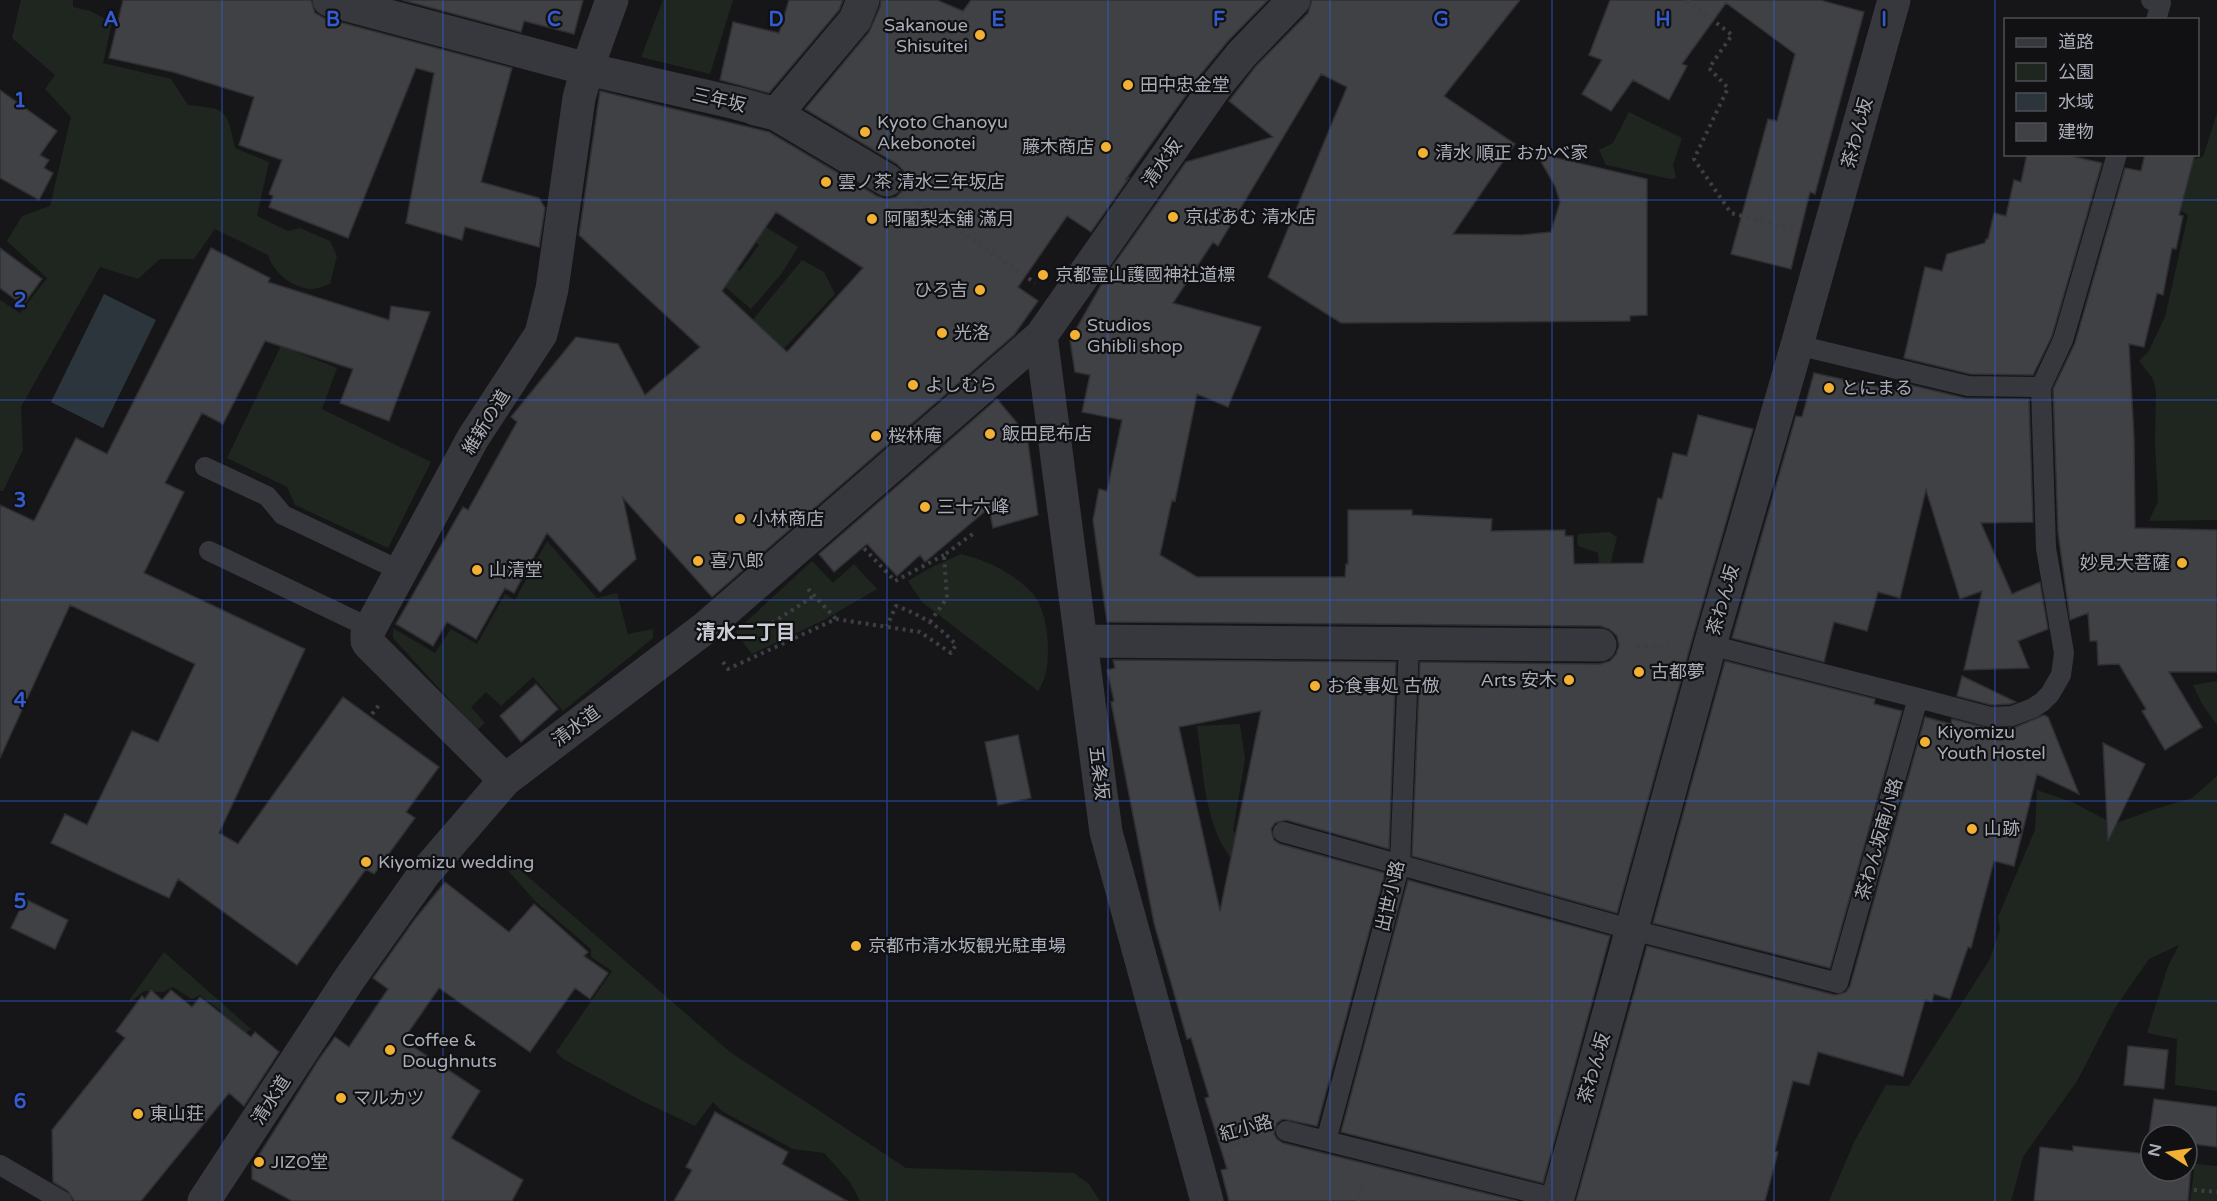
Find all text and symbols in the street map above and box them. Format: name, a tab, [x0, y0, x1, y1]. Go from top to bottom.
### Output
text: A	[104, 8, 119, 32]
text: B	[326, 8, 340, 32]
text: C	[547, 8, 561, 32]
text: D	[768, 8, 784, 32]
text: E	[992, 8, 1005, 32]
text: F	[1213, 8, 1225, 32]
text: G	[1433, 8, 1449, 32]
text: H	[1655, 8, 1671, 32]
text: I	[1881, 8, 1887, 32]
place label: Sakanoue Shisuitei	[884, 14, 968, 57]
legend	[2004, 18, 2199, 156]
marker: Sakanoue Shisuitei	[973, 28, 987, 42]
text: 道路	[2058, 31, 2094, 53]
text: 公園	[2058, 61, 2094, 83]
place label: 田中忠金堂	[1140, 74, 1230, 96]
marker: 田中忠金堂	[1121, 78, 1135, 92]
street label: 三年坂	[690, 83, 748, 117]
text: 1	[14, 89, 26, 113]
text: 水域	[2058, 91, 2094, 113]
street label: 茶わん坂	[1837, 95, 1877, 171]
place label: Kyoto Chanoyu Akebonotei	[877, 111, 1008, 154]
text: 建物	[2058, 121, 2094, 143]
marker: Kyoto Chanoyu Akebonotei	[858, 125, 872, 139]
street label: 清水坂	[1138, 135, 1186, 191]
place label: 藤木商店	[1022, 136, 1094, 158]
marker: 藤木商店	[1099, 140, 1113, 154]
place label: 清水 順正 おかべ家	[1435, 142, 1588, 164]
marker: 清水 順正 おかべ家	[1416, 146, 1430, 160]
place label: 雲ノ茶 清水三年坂店	[838, 171, 1005, 193]
marker: 雲ノ茶 清水三年坂店	[819, 175, 833, 189]
place label: 京ばあむ 清水店	[1185, 206, 1316, 228]
place label: 阿闍梨本舖 滿月	[884, 208, 1015, 230]
marker: 京ばあむ 清水店	[1166, 210, 1180, 224]
marker: 阿闍梨本舖 滿月	[865, 212, 879, 226]
place label: 京都霊山護國神社道標	[1055, 264, 1235, 286]
marker: 京都霊山護國神社道標	[1036, 268, 1050, 282]
place label: ひろ吉	[914, 279, 968, 301]
marker: ひろ吉	[973, 283, 987, 297]
text: 2	[14, 289, 26, 313]
place label: Studios Ghibli shop	[1087, 314, 1183, 357]
place label: 光洛	[954, 322, 990, 344]
marker: 光洛	[935, 326, 949, 340]
marker: Studios Ghibli shop	[1068, 328, 1082, 342]
place label: よしむら	[925, 374, 997, 396]
place label: とにまる	[1841, 377, 1913, 399]
marker: よしむら	[906, 378, 920, 392]
marker: とにまる	[1822, 381, 1836, 395]
street label: 維新の道	[458, 386, 514, 458]
place label: 飯田昆布店	[1002, 423, 1092, 445]
place label: 桜林庵	[888, 425, 942, 447]
marker: 飯田昆布店	[983, 427, 997, 441]
marker: 桜林庵	[869, 429, 883, 443]
text: 3	[14, 489, 26, 513]
place label: 三十六峰	[937, 496, 1009, 518]
marker: 三十六峰	[918, 500, 932, 514]
place label: 小林商店	[752, 508, 824, 530]
marker: 小林商店	[733, 512, 747, 526]
place label: 喜八郎	[710, 550, 764, 572]
place label: 妙見大菩薩	[2080, 552, 2170, 574]
marker: 喜八郎	[691, 554, 705, 568]
marker: 妙見大菩薩	[2175, 556, 2189, 570]
place label: 山清堂	[489, 559, 543, 581]
street label: 茶わん坂	[1703, 562, 1743, 638]
marker: 山清堂	[470, 563, 484, 577]
district label: 清水二丁目	[696, 621, 796, 645]
place label: 古都夢	[1651, 661, 1705, 683]
marker: 古都夢	[1632, 665, 1646, 679]
place label: Arts 安木	[1481, 669, 1557, 691]
marker: Arts 安木	[1562, 673, 1576, 687]
place label: お食事処 古倣	[1327, 675, 1440, 697]
marker: お食事処 古倣	[1308, 679, 1322, 693]
text: 4	[14, 689, 27, 713]
street label: 清水道	[548, 701, 604, 751]
place label: Kiyomizu Youth Hostel	[1937, 721, 2046, 764]
marker: Kiyomizu Youth Hostel	[1918, 735, 1932, 749]
street label: 五条坂	[1085, 745, 1113, 801]
street label: 茶わん坂南小路	[1851, 775, 1907, 903]
place label: 山跡	[1984, 818, 2020, 840]
marker: 山跡	[1965, 822, 1979, 836]
place label: Kiyomizu wedding	[378, 851, 534, 873]
marker: Kiyomizu wedding	[359, 855, 373, 869]
street label: 出世小路	[1371, 858, 1409, 934]
text: 5	[14, 890, 26, 914]
place label: 京都市清水坂観光駐車場	[868, 935, 1066, 957]
marker: 京都市清水坂観光駐車場	[849, 939, 863, 953]
place label: Coffee & Doughnuts	[402, 1029, 497, 1072]
street label: 茶わん坂	[1574, 1030, 1614, 1106]
marker: Coffee & Doughnuts	[383, 1043, 397, 1057]
street label: 清水道	[247, 1071, 295, 1129]
place label: マルカツ	[353, 1087, 424, 1109]
text: 6	[14, 1090, 26, 1114]
marker: マルカツ	[334, 1091, 348, 1105]
place label: 東山荘	[150, 1103, 204, 1125]
marker: 東山荘	[131, 1107, 145, 1121]
street label: 紅小路	[1217, 1110, 1275, 1146]
north arrow	[2139, 1123, 2199, 1183]
text: N	[2144, 1142, 2166, 1158]
place label: JIZO堂	[271, 1151, 329, 1173]
marker: JIZO堂	[252, 1155, 266, 1169]

